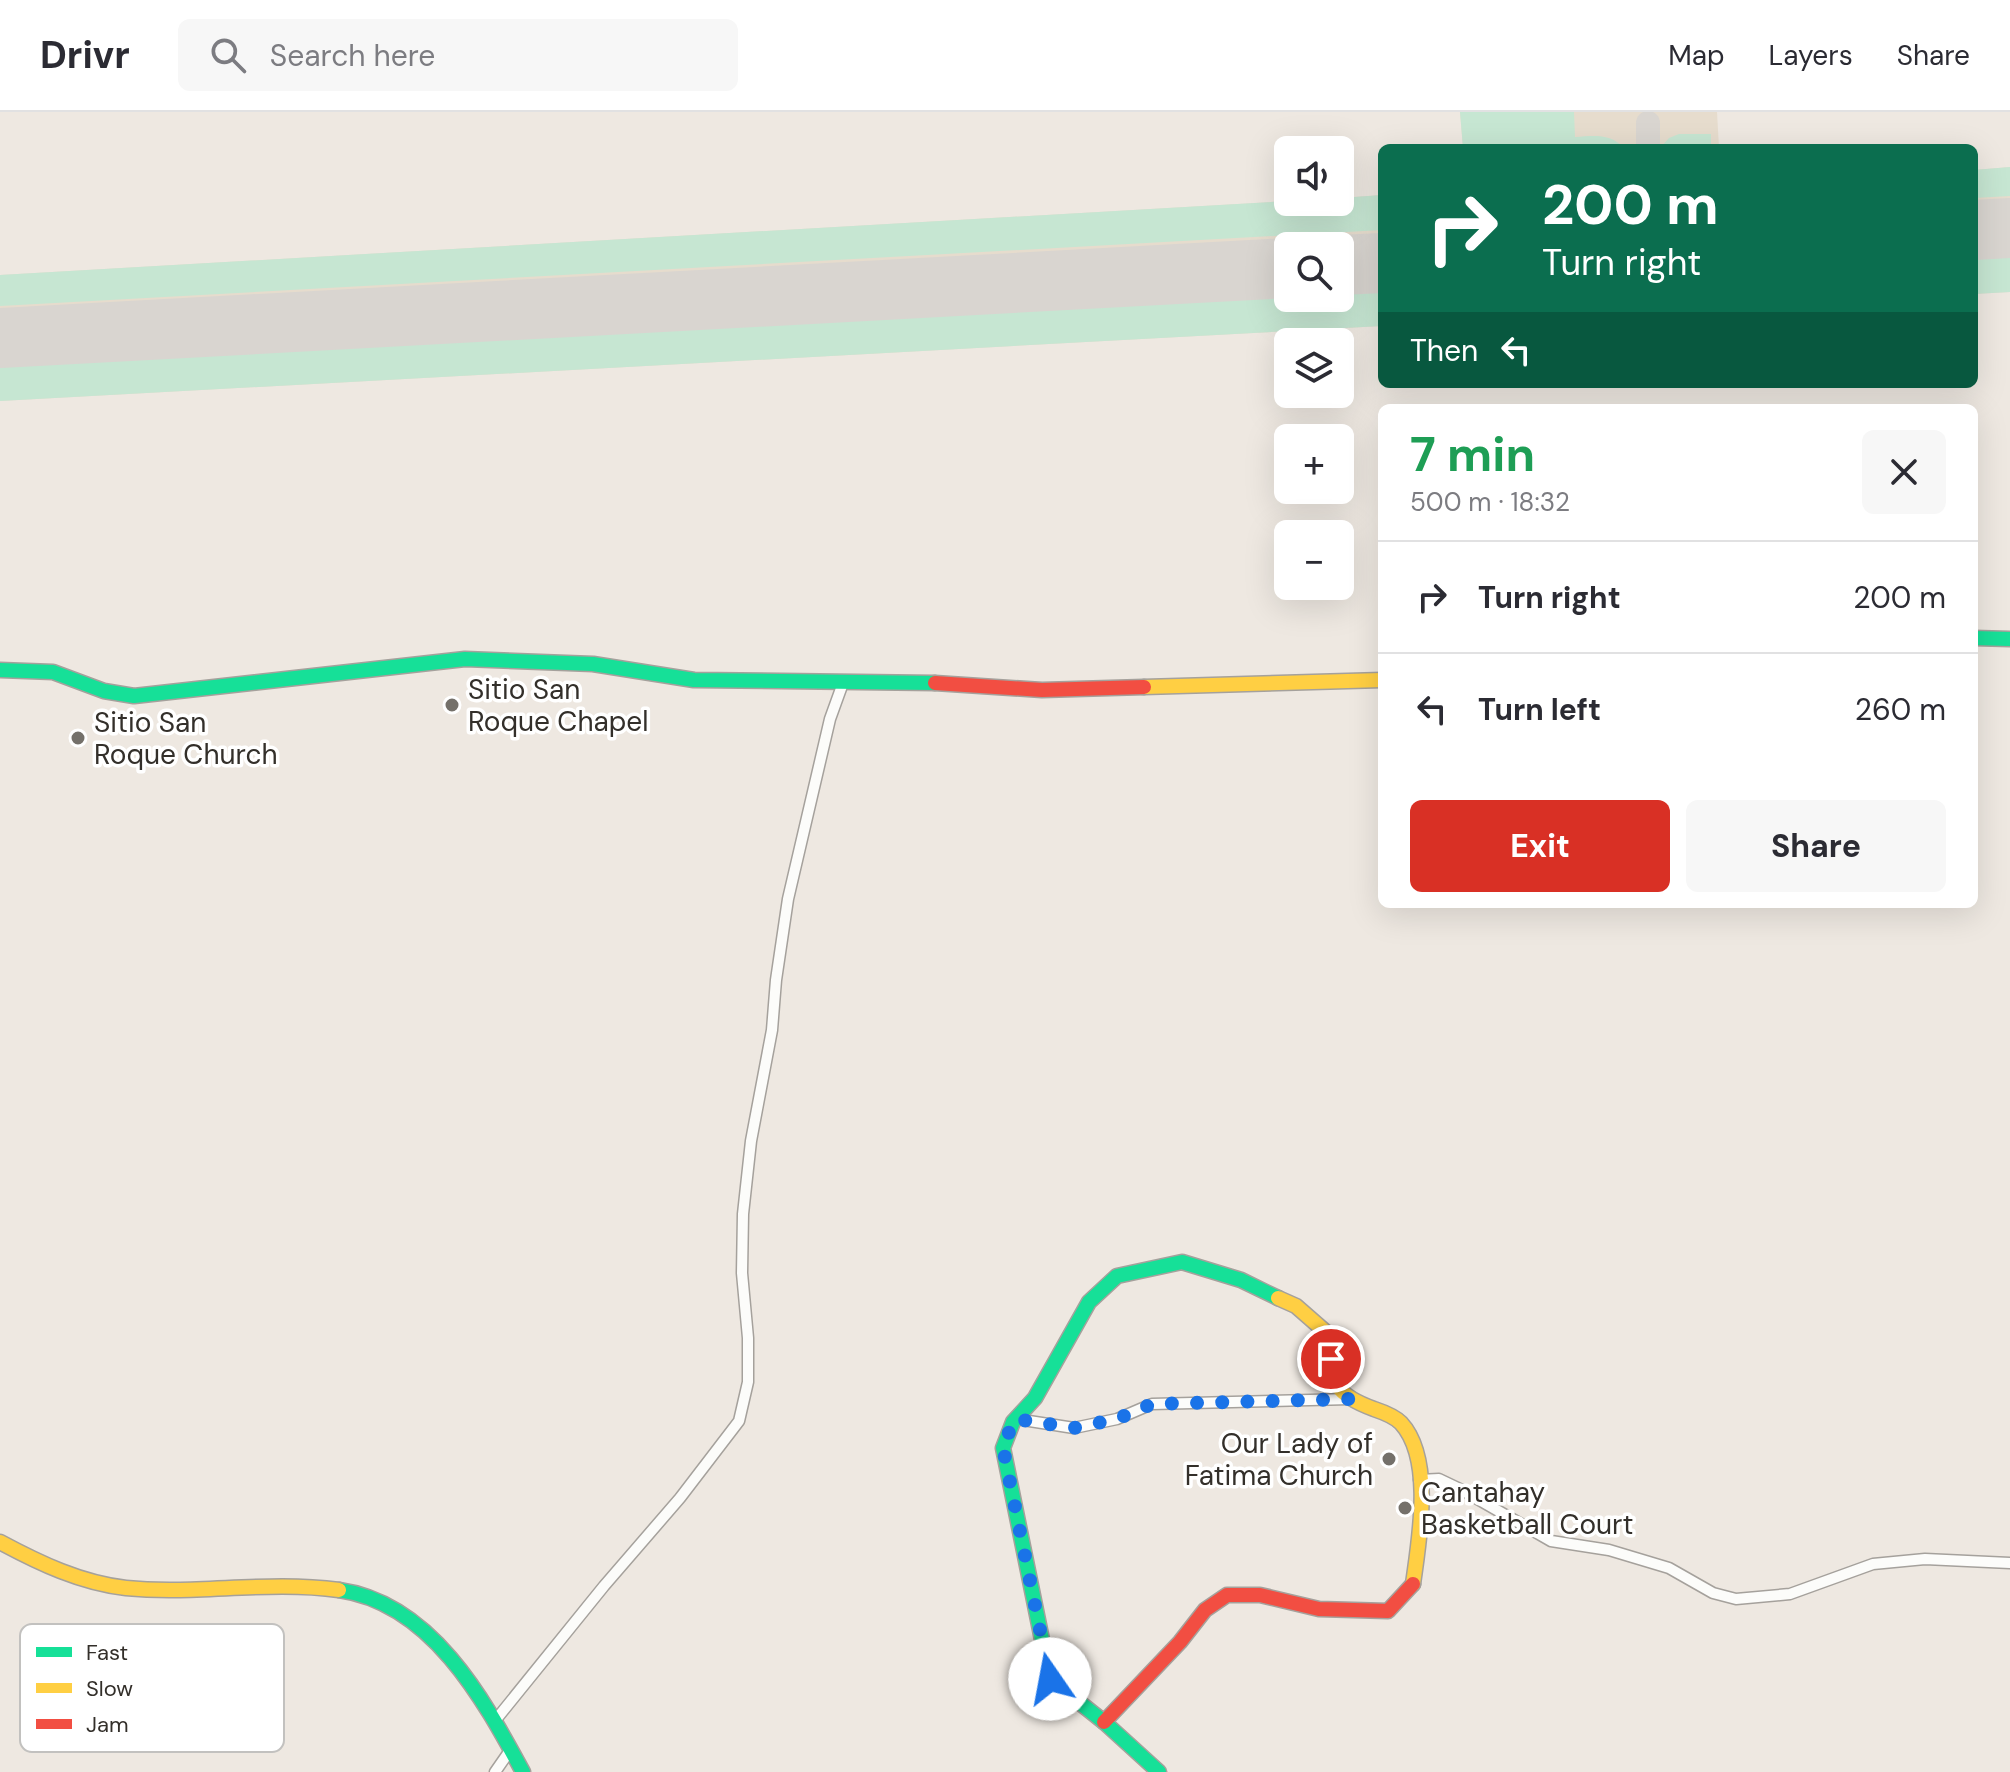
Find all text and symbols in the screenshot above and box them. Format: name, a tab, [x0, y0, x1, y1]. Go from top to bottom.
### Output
search box	[178, 19, 738, 91]
text: Drivr	[40, 30, 130, 80]
icon: search	[206, 33, 250, 77]
text: Search here	[270, 36, 435, 75]
text: Map	[1668, 37, 1725, 74]
text: Layers	[1769, 37, 1853, 74]
text: Share	[1897, 37, 1970, 74]
map controls	[1274, 136, 1354, 600]
button: sound	[1274, 136, 1354, 216]
text: 200 m	[1542, 168, 1719, 241]
icon: right	[1410, 176, 1514, 280]
button: search	[1274, 232, 1354, 312]
text: Turn right	[1542, 239, 1701, 286]
button: layers	[1274, 328, 1354, 408]
icon: left	[1494, 328, 1538, 372]
text: Then	[1410, 331, 1478, 370]
text: 7 min	[1410, 423, 1535, 486]
button: +	[1274, 424, 1354, 504]
button: close	[1862, 430, 1946, 514]
text: 500 m · 18:32	[1410, 485, 1570, 519]
button: −	[1274, 520, 1354, 600]
icon: right	[1410, 575, 1454, 619]
text: Turn right	[1478, 578, 1621, 617]
text: 200 m	[1853, 578, 1946, 617]
place label: Sitio San Roque Chapel	[468, 671, 648, 740]
icon: left	[1410, 687, 1454, 731]
text: Turn left	[1478, 690, 1601, 729]
text: 260 m	[1855, 690, 1946, 729]
marker: Sitio San Roque Chapel	[443, 696, 461, 714]
place label: Sitio San Roque Church	[94, 704, 278, 773]
marker: Sitio San Roque Church	[69, 729, 87, 747]
button: Exit	[1410, 800, 1670, 892]
button: Share	[1686, 800, 1946, 892]
pin	[1297, 1325, 1365, 1393]
icon: arrive	[1309, 1337, 1353, 1381]
place label: Our Lady of Fatima Church	[1185, 1425, 1373, 1494]
marker: Our Lady of Fatima Church	[1380, 1450, 1398, 1468]
place label: Cantahay Basketball Court	[1421, 1474, 1633, 1543]
marker: Cantahay Basketball Court	[1396, 1499, 1414, 1517]
legend	[20, 1624, 284, 1752]
position arrow	[1008, 1637, 1092, 1721]
text: Fast	[86, 1638, 128, 1667]
text: Slow	[86, 1674, 133, 1703]
text: Jam	[86, 1710, 129, 1739]

